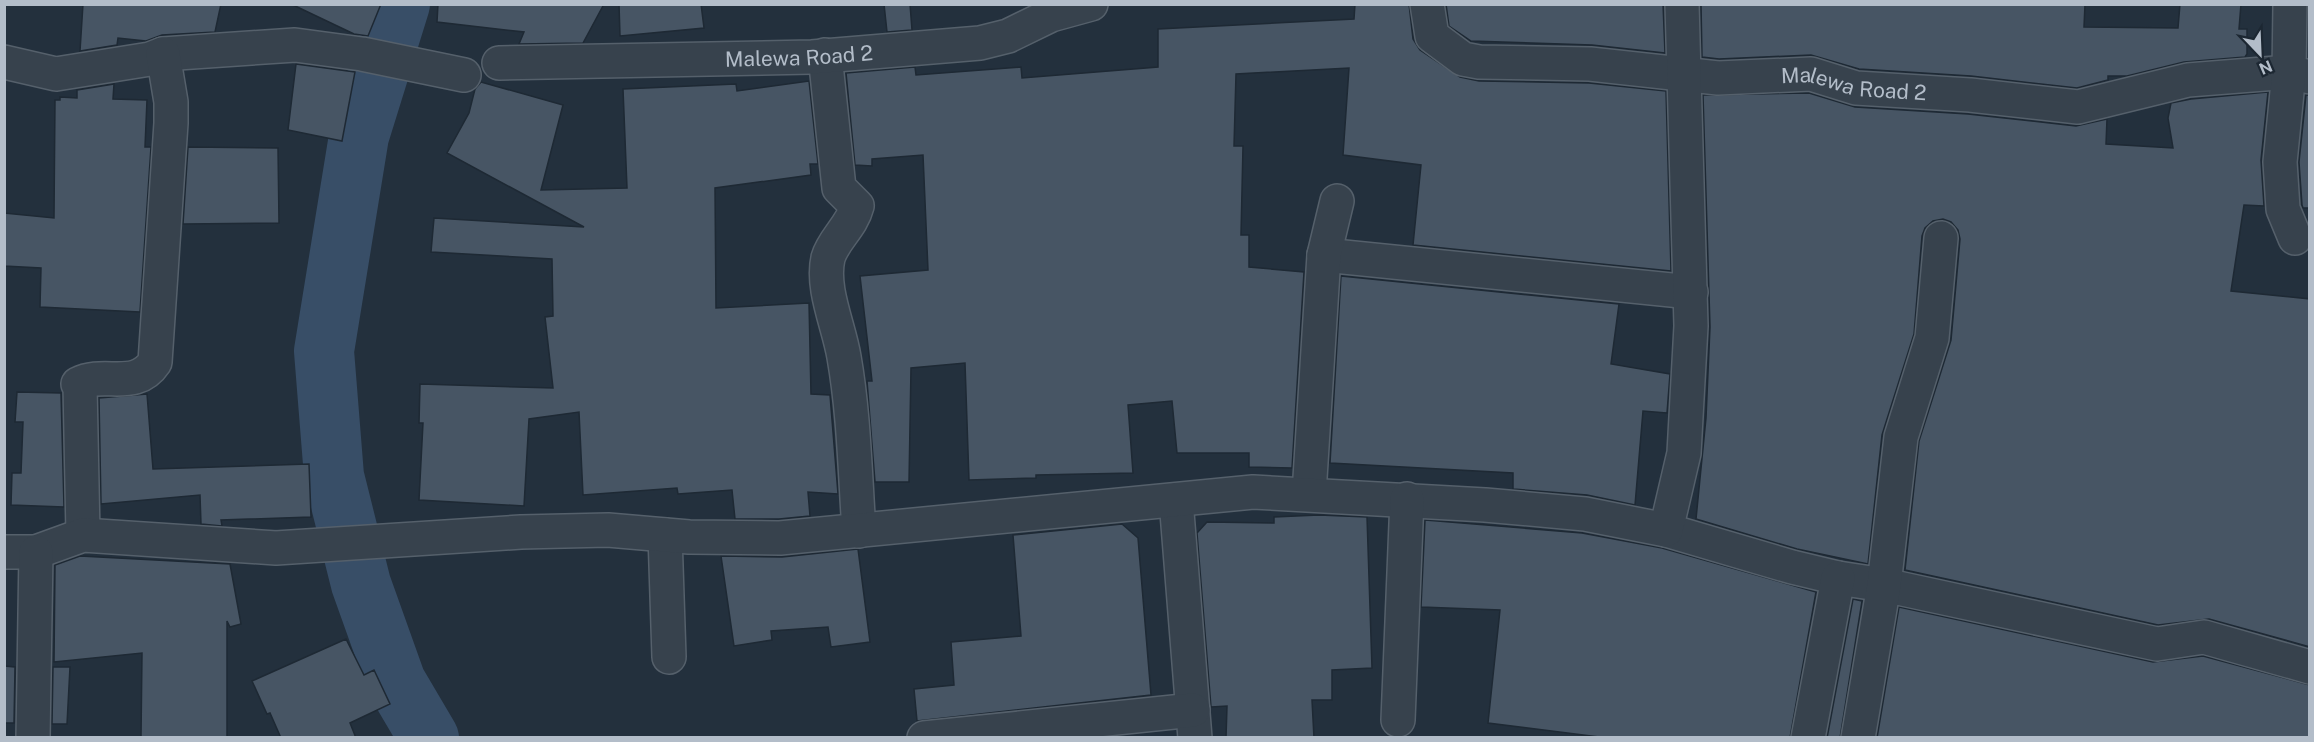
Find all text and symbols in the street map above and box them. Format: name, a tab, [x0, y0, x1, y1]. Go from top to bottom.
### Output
north arrow	[2230, 24, 2290, 84]
street label: Malewa Road 2	[725, 39, 874, 71]
text: N	[2256, 56, 2275, 79]
street label: Malewa Road 2	[1780, 62, 1927, 105]

